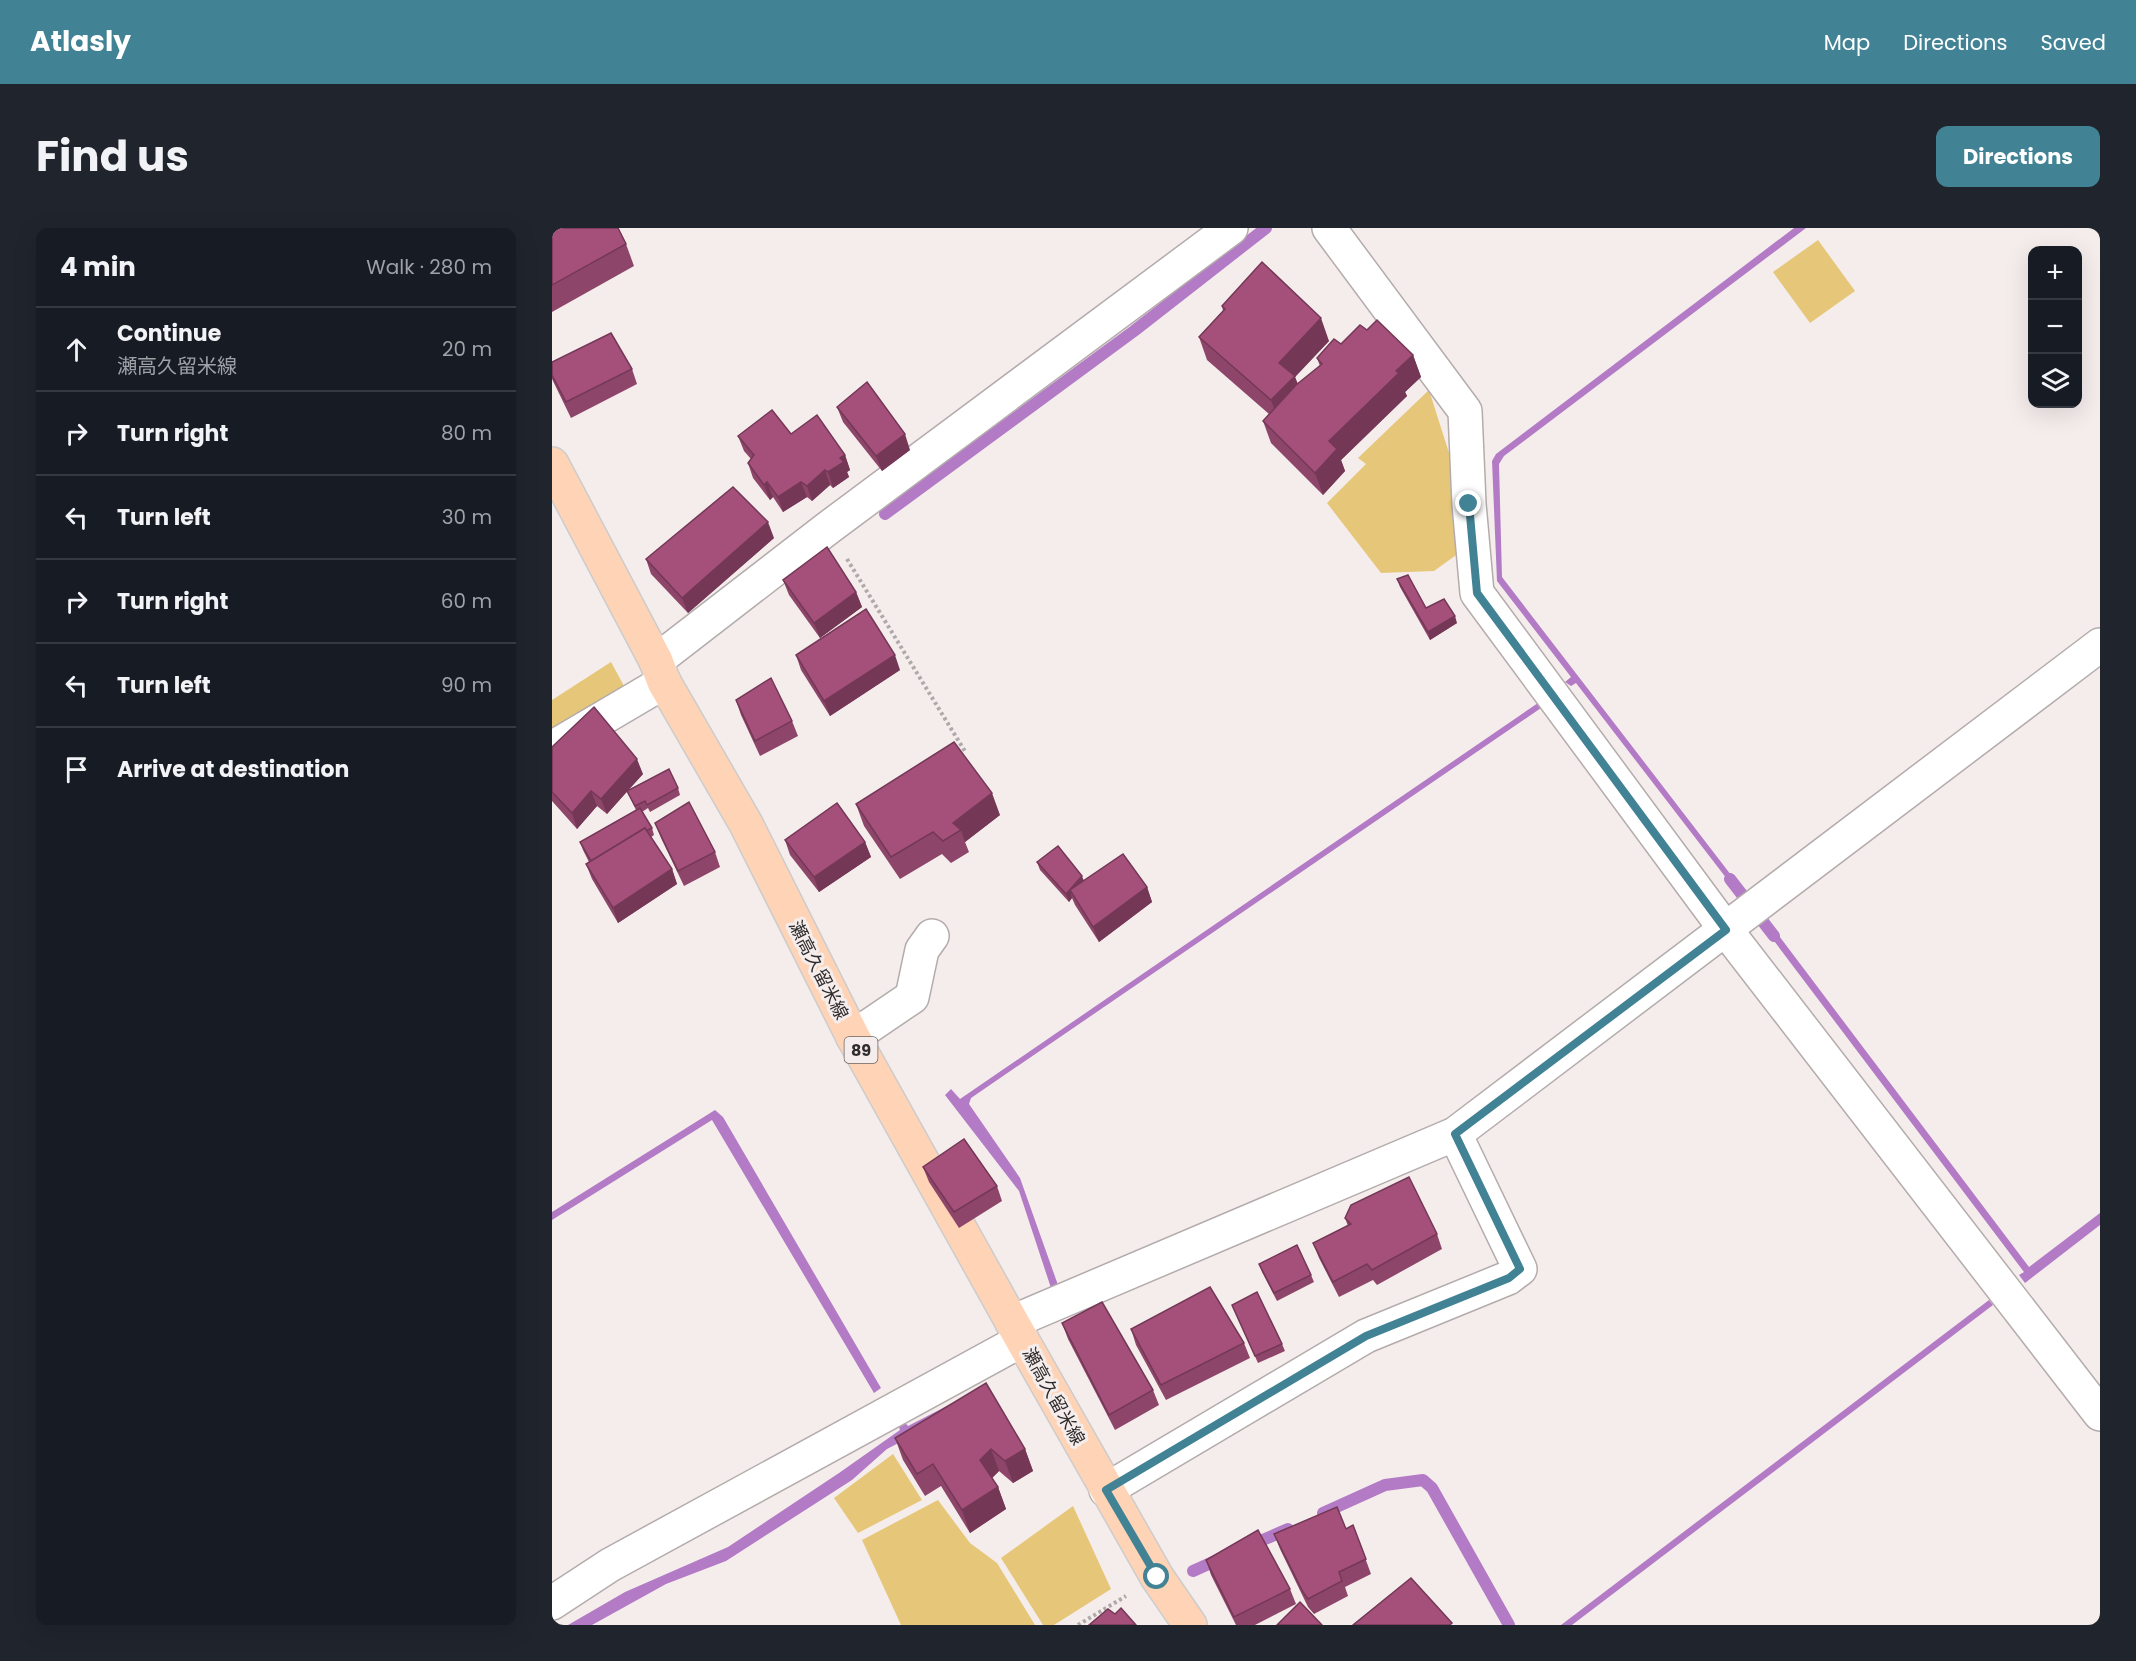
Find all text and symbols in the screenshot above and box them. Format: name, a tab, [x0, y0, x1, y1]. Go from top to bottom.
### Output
text: Atlasly	[30, 22, 131, 61]
text: Map	[1824, 28, 1870, 57]
text: Directions	[1903, 28, 2007, 57]
text: Saved	[2040, 28, 2106, 57]
button: Directions	[1936, 126, 2100, 187]
text: Find us	[36, 127, 189, 186]
map controls	[2028, 246, 2082, 408]
button: +	[2028, 246, 2082, 300]
text: 4 min	[60, 249, 136, 285]
text: Walk · 280 m	[366, 253, 492, 281]
button: −	[2028, 300, 2082, 354]
text: Continue	[117, 318, 221, 349]
icon: ahead	[60, 333, 93, 366]
text: 20 m	[442, 335, 492, 363]
text: 瀬高久留米線	[117, 352, 237, 380]
button: layers	[2028, 354, 2082, 408]
icon: right	[60, 417, 93, 450]
text: Turn right	[117, 418, 228, 449]
text: 80 m	[441, 419, 492, 447]
route end	[1455, 490, 1481, 516]
icon: left	[60, 501, 93, 534]
text: Turn left	[117, 502, 211, 533]
text: 30 m	[442, 503, 492, 531]
icon: right	[60, 585, 93, 618]
text: Turn right	[117, 586, 228, 617]
text: 60 m	[441, 587, 492, 615]
icon: left	[60, 669, 93, 702]
text: Turn left	[117, 670, 211, 701]
text: 90 m	[441, 671, 492, 699]
icon: arrive	[60, 753, 93, 786]
text: Arrive at destination	[117, 754, 349, 785]
street label: 瀬高久留米線	[783, 916, 855, 1024]
road number: 89	[844, 1037, 878, 1063]
street label: 瀬高久留米線	[1017, 1343, 1091, 1449]
route start	[1143, 1563, 1169, 1589]

